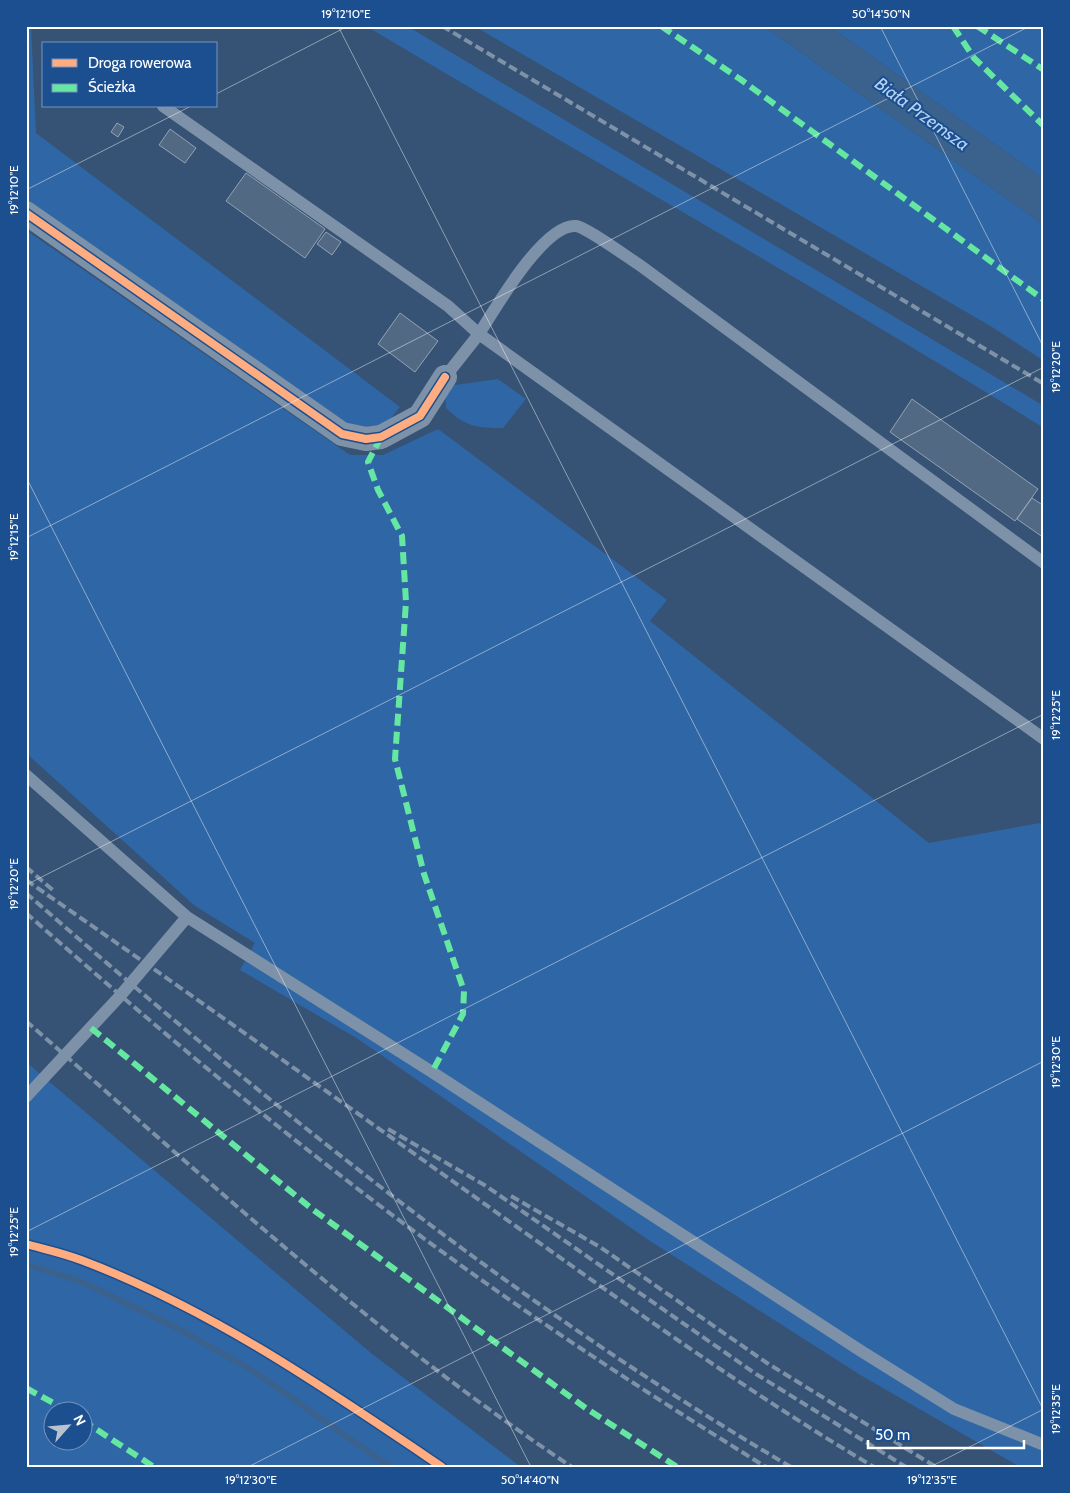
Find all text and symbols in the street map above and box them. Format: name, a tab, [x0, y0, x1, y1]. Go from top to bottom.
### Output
text: 19°12'10"E	[321, 6, 371, 21]
text: 50°14'50"N	[852, 6, 910, 21]
legend	[42, 42, 218, 108]
text: Droga rowerowa	[88, 54, 192, 72]
water label: Biała Przemsza	[871, 72, 973, 156]
text: Ścieżka	[88, 77, 136, 96]
text: 19°12'10"E	[6, 165, 21, 215]
text: 19°12'20"E	[1048, 341, 1063, 393]
text: 19°12'15"E	[6, 513, 21, 561]
text: 19°12'25"E	[1048, 690, 1063, 740]
text: 19°12'20"E	[6, 858, 21, 910]
text: 19°12'30"E	[1048, 1036, 1063, 1088]
text: 19°12'25"E	[6, 1207, 21, 1257]
text: 19°12'35"E	[1048, 1384, 1063, 1434]
north arrow	[42, 1400, 92, 1450]
text: N	[69, 1412, 90, 1429]
scale bar	[868, 1418, 1024, 1450]
text: 50 m	[875, 1426, 910, 1444]
text: 19°12'30"E	[225, 1472, 277, 1487]
text: 50°14'40"N	[501, 1472, 559, 1487]
text: 19°12'35"E	[907, 1472, 957, 1487]

